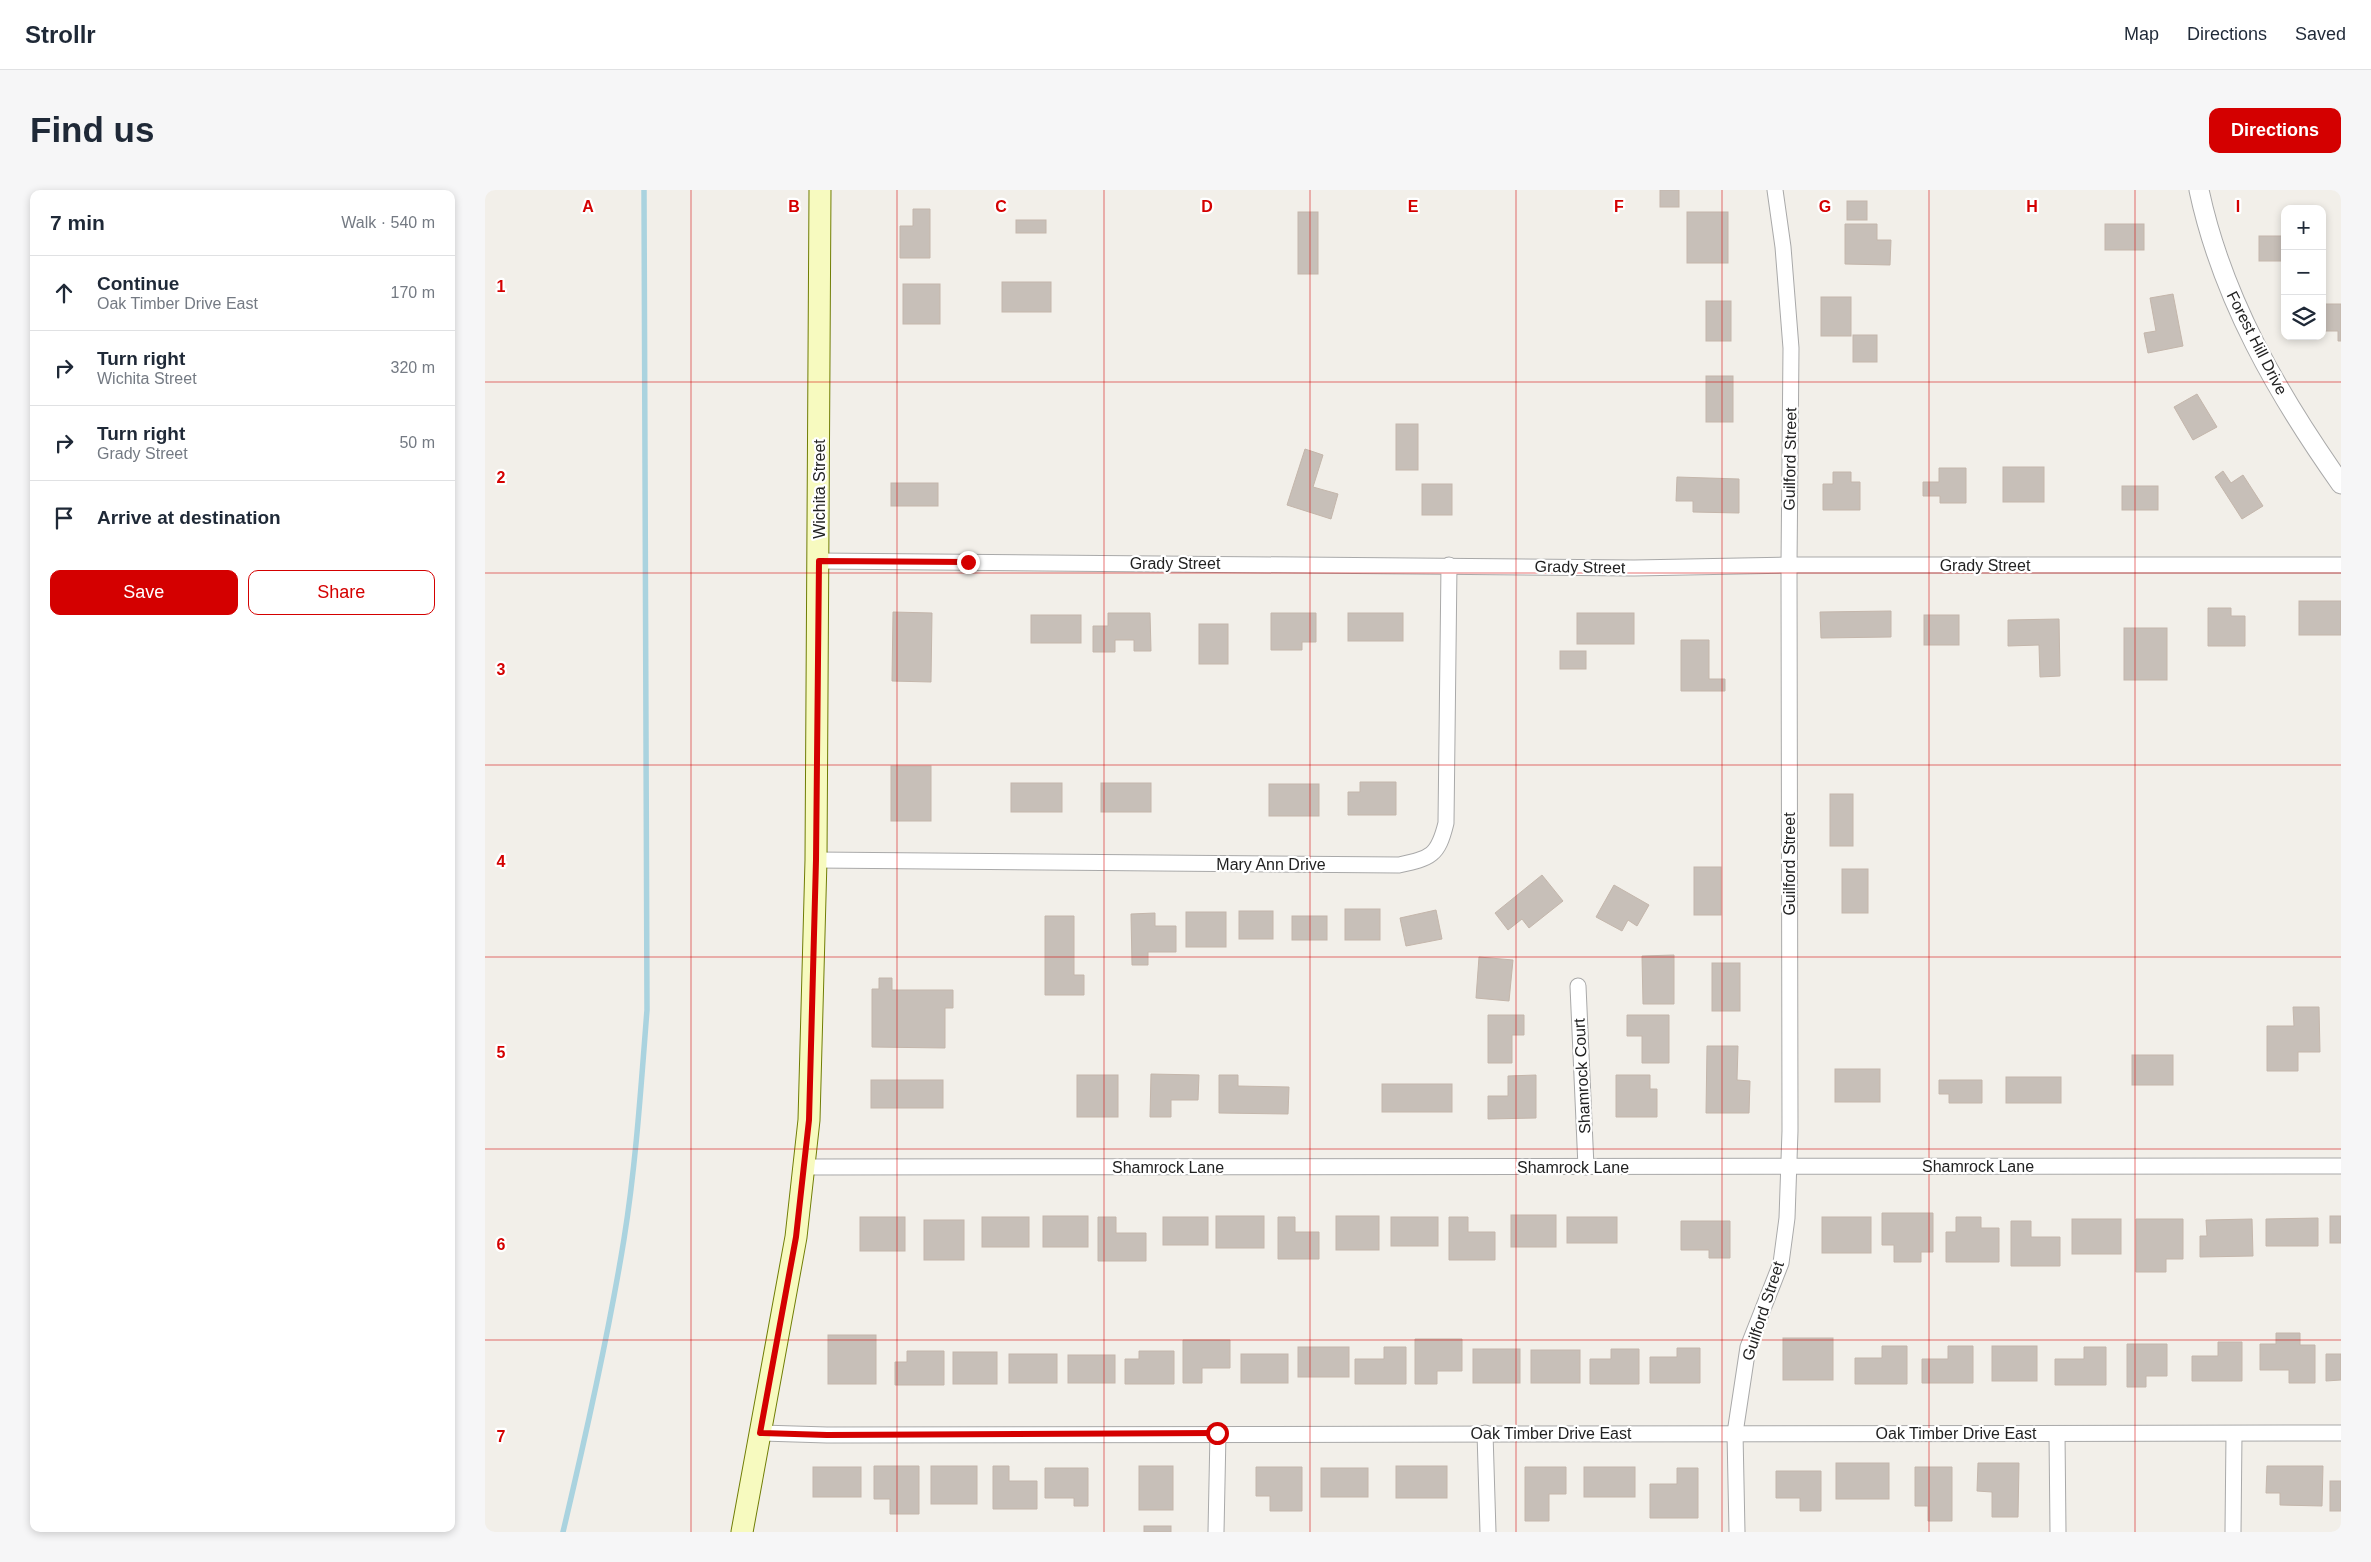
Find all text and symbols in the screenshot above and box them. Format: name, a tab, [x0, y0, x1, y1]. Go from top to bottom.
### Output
text: Strollr	[25, 21, 96, 48]
text: Map	[2124, 24, 2159, 44]
text: Directions	[2187, 24, 2267, 44]
text: Saved	[2295, 24, 2346, 44]
button: Directions	[2209, 108, 2341, 153]
text: Find us	[30, 110, 154, 149]
text: A	[582, 198, 594, 215]
text: B	[788, 198, 800, 215]
text: C	[995, 198, 1007, 215]
text: D	[1201, 198, 1213, 215]
text: E	[1408, 198, 1419, 215]
text: F	[1614, 198, 1624, 215]
text: G	[1819, 198, 1831, 215]
text: H	[2026, 198, 2038, 215]
text: I	[2236, 198, 2240, 215]
map controls	[2281, 205, 2326, 340]
button: +	[2281, 205, 2326, 250]
text: 7 min	[50, 211, 105, 234]
text: Walk · 540 m	[341, 214, 435, 231]
button: −	[2281, 250, 2326, 295]
text: Continue	[97, 273, 179, 294]
text: 1	[497, 278, 506, 295]
icon: ahead	[50, 279, 78, 307]
text: 170 m	[391, 284, 435, 301]
street label: Forest Hill Drive	[2224, 288, 2290, 398]
text: Oak Timber Drive East	[97, 295, 258, 312]
button: layers	[2281, 295, 2326, 340]
text: Turn right	[97, 348, 185, 369]
icon: right	[50, 354, 78, 382]
text: 320 m	[391, 359, 435, 376]
text: Wichita Street	[97, 370, 197, 387]
street label: Guilford Street	[1781, 407, 1799, 511]
text: Turn right	[97, 423, 185, 444]
icon: right	[50, 429, 78, 457]
text: 50 m	[399, 434, 435, 451]
street label: Wichita Street	[811, 439, 828, 539]
text: Grady Street	[97, 445, 188, 462]
text: 2	[497, 469, 506, 486]
icon: arrive	[50, 504, 78, 532]
text: Arrive at destination	[97, 507, 281, 528]
route end	[957, 551, 980, 574]
street label: Grady Street	[1130, 555, 1221, 572]
street label: Grady Street	[1940, 557, 2031, 574]
street label: Grady Street	[1535, 558, 1626, 576]
button: Save	[50, 570, 238, 615]
button: Share	[248, 570, 435, 615]
text: 3	[497, 661, 506, 678]
street label: Guilford Street	[1781, 812, 1798, 916]
text: 4	[497, 853, 506, 870]
street label: Mary Ann Drive	[1216, 856, 1326, 873]
street label: Shamrock Court	[1570, 1017, 1594, 1134]
text: 5	[497, 1044, 506, 1061]
street label: Shamrock Lane	[1922, 1158, 2034, 1175]
street label: Shamrock Lane	[1112, 1159, 1224, 1176]
street label: Shamrock Lane	[1517, 1159, 1629, 1176]
text: 6	[497, 1236, 506, 1253]
street label: Guilford Street	[1739, 1259, 1787, 1363]
route start	[1206, 1422, 1229, 1445]
street label: Oak Timber Drive East	[1471, 1425, 1632, 1442]
street label: Oak Timber Drive East	[1876, 1425, 2037, 1442]
text: 7	[497, 1428, 506, 1445]

